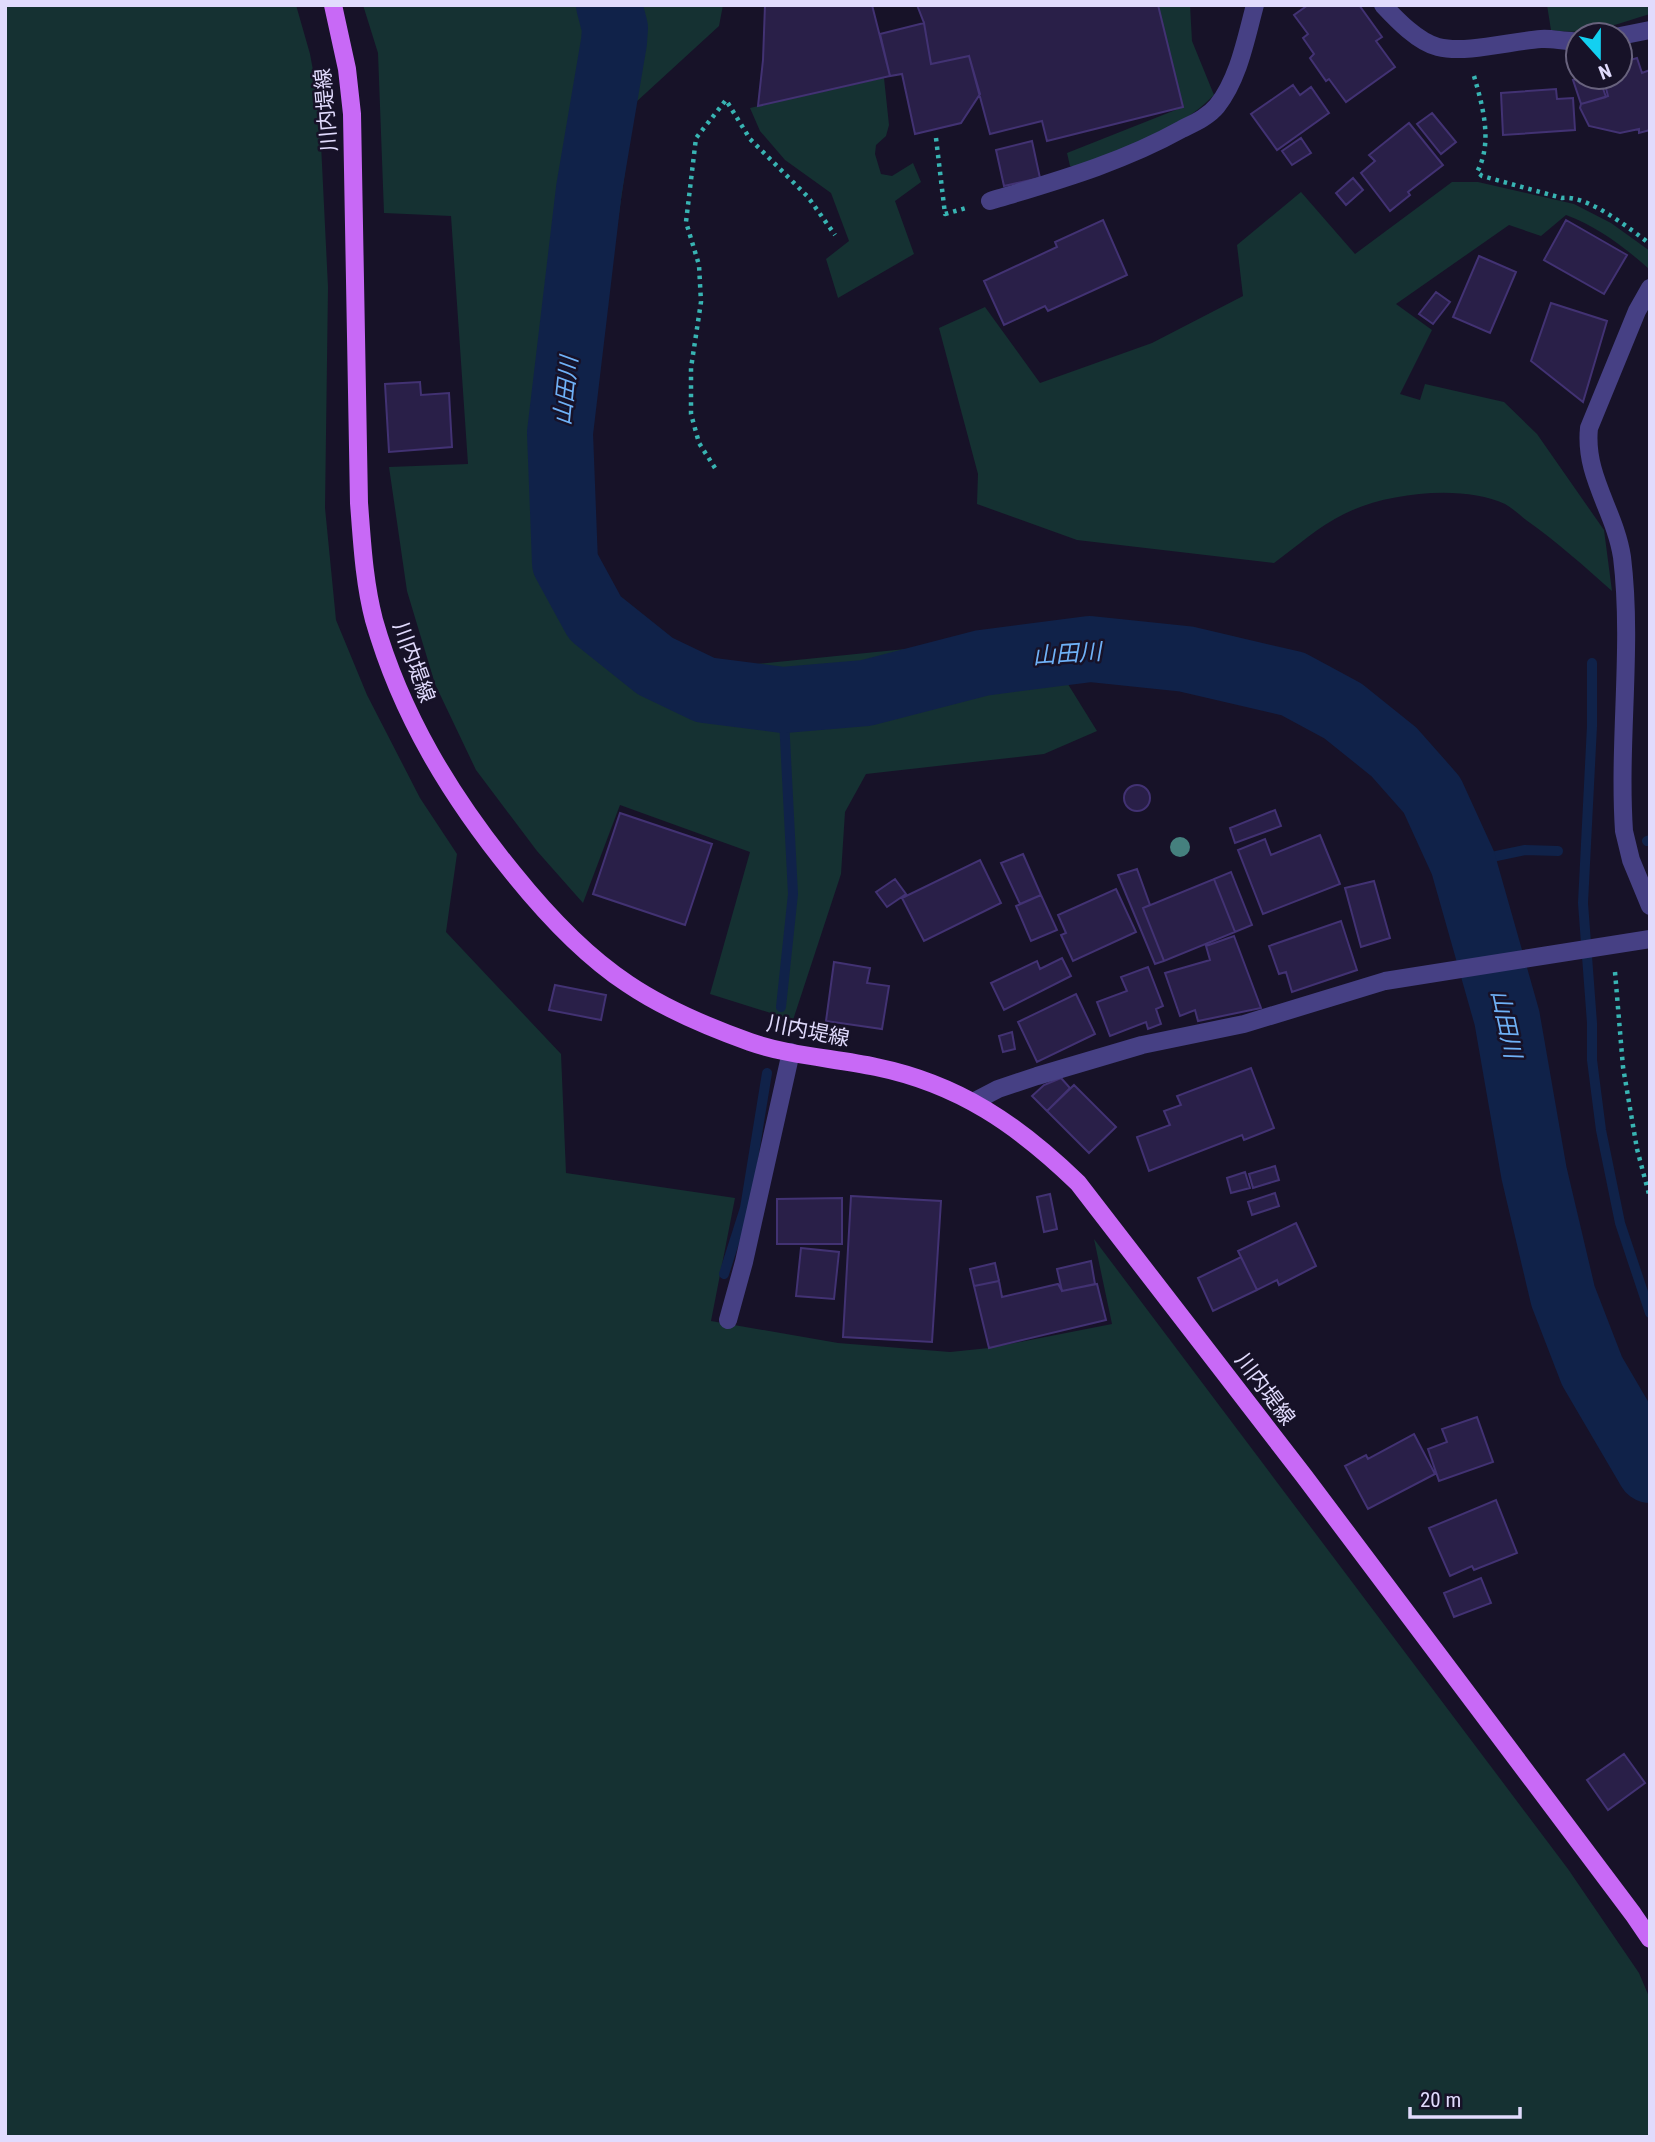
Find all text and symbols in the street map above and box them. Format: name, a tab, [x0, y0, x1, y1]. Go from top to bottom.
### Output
north arrow	[1564, 21, 1634, 91]
text: N	[1595, 59, 1614, 84]
street label: 川内堤線	[310, 67, 342, 153]
water label: 山田川	[549, 352, 583, 427]
street label: 川内堤線	[388, 618, 440, 706]
water label: 山田川	[1032, 638, 1105, 670]
water label: 山田川	[1486, 987, 1527, 1063]
street label: 川内堤線	[764, 1011, 852, 1051]
street label: 川内堤線	[1230, 1348, 1300, 1430]
scale bar	[1410, 2076, 1520, 2120]
text: 20 m	[1420, 2088, 1461, 2112]

